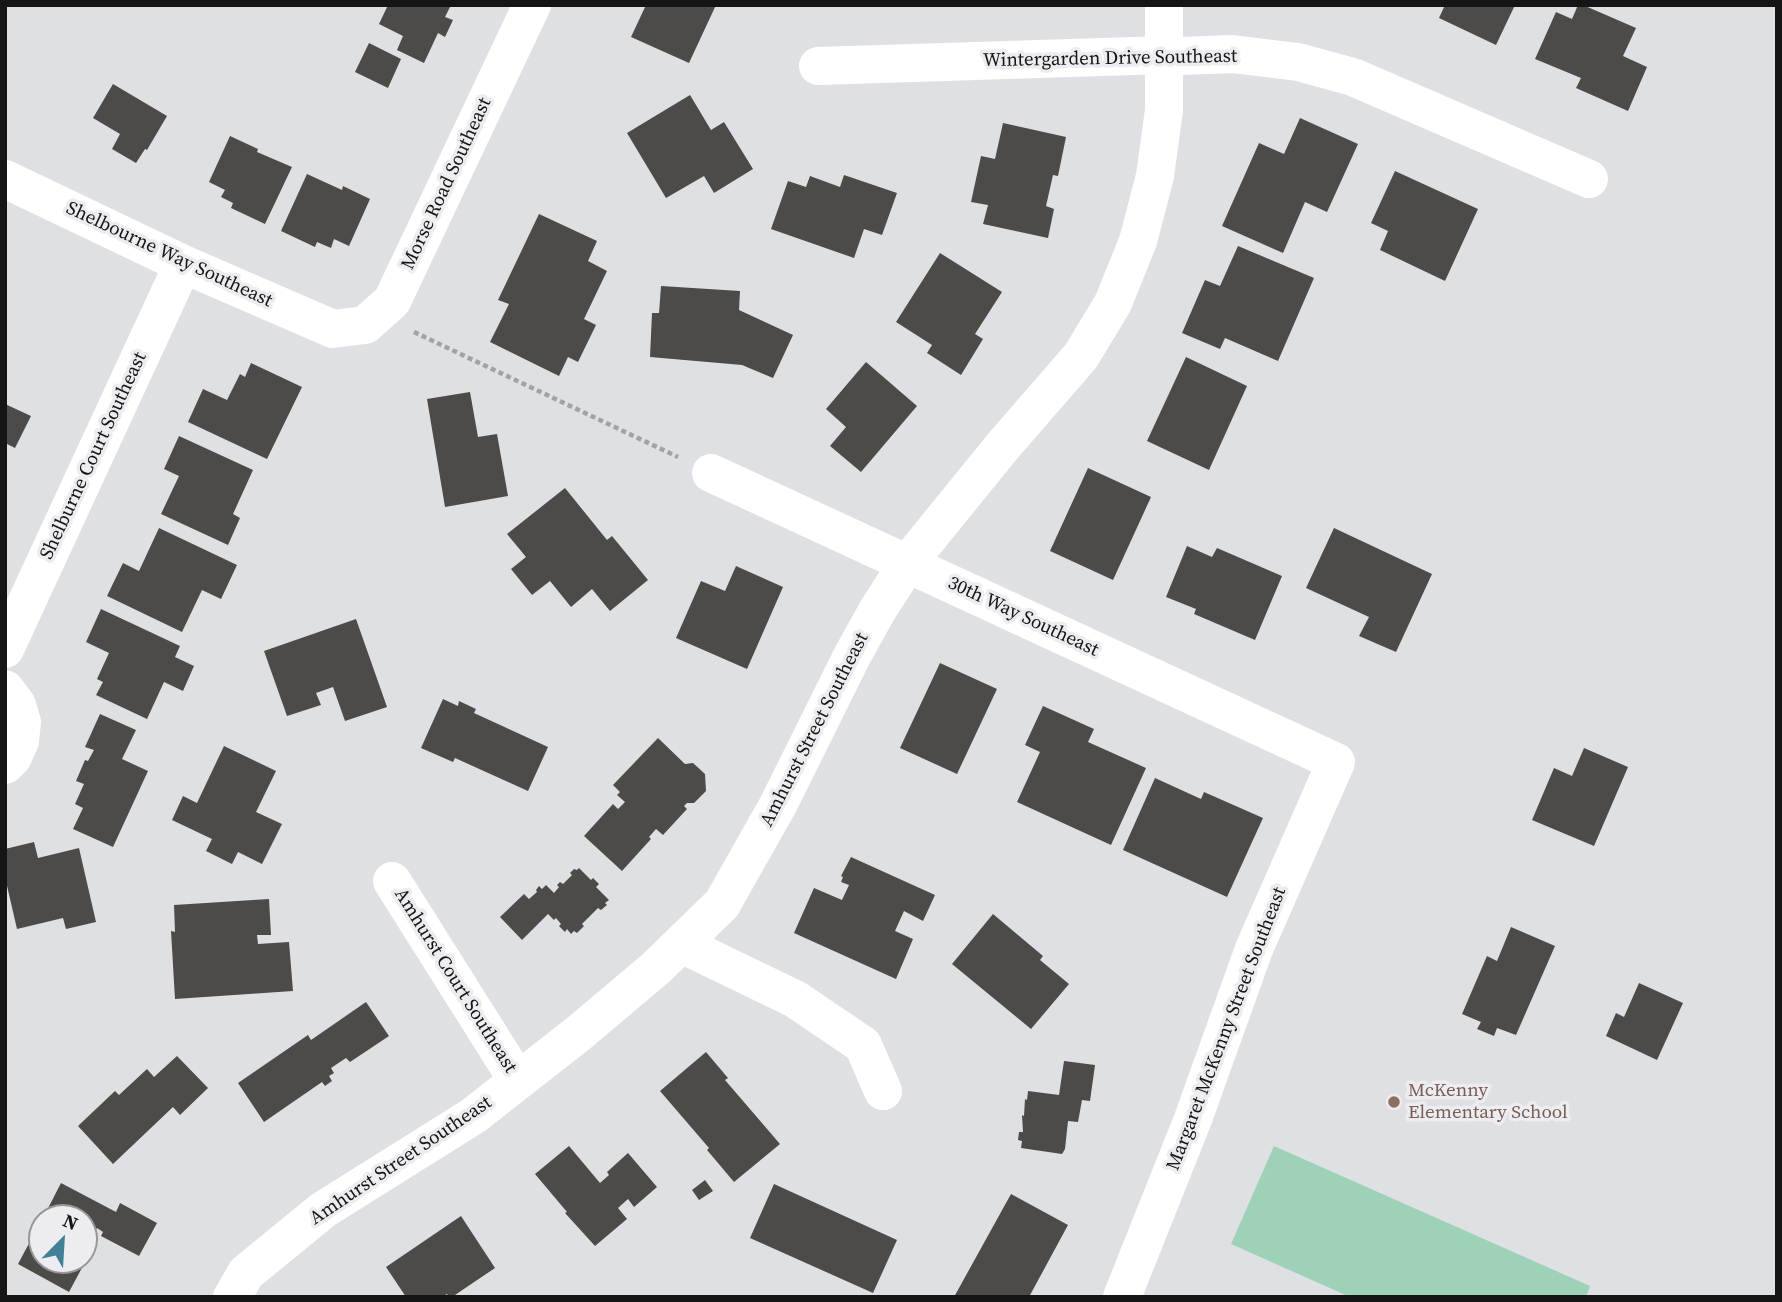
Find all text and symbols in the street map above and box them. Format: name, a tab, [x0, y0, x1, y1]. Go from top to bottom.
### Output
street label: Wintergarden Drive Southeast	[983, 45, 1237, 73]
street label: Morse Road Southeast	[397, 94, 497, 274]
street label: Shelbourne Way Southeast	[62, 197, 276, 313]
street label: Shelburne Court Southeast	[36, 349, 152, 563]
street label: 30th Way Southeast	[944, 572, 1102, 662]
street label: Amhurst Street Southeast	[756, 629, 874, 831]
street label: Amhurst Court Southeast	[389, 884, 521, 1078]
street label: Margaret McKenny Street Southeast	[1162, 884, 1292, 1174]
place label: McKenny Elementary School	[1408, 1080, 1568, 1124]
street label: Amhurst Street Southeast	[306, 1092, 496, 1230]
marker: McKenny Elementary School	[1386, 1094, 1402, 1110]
north arrow	[28, 1204, 98, 1274]
text: N	[59, 1207, 82, 1236]

